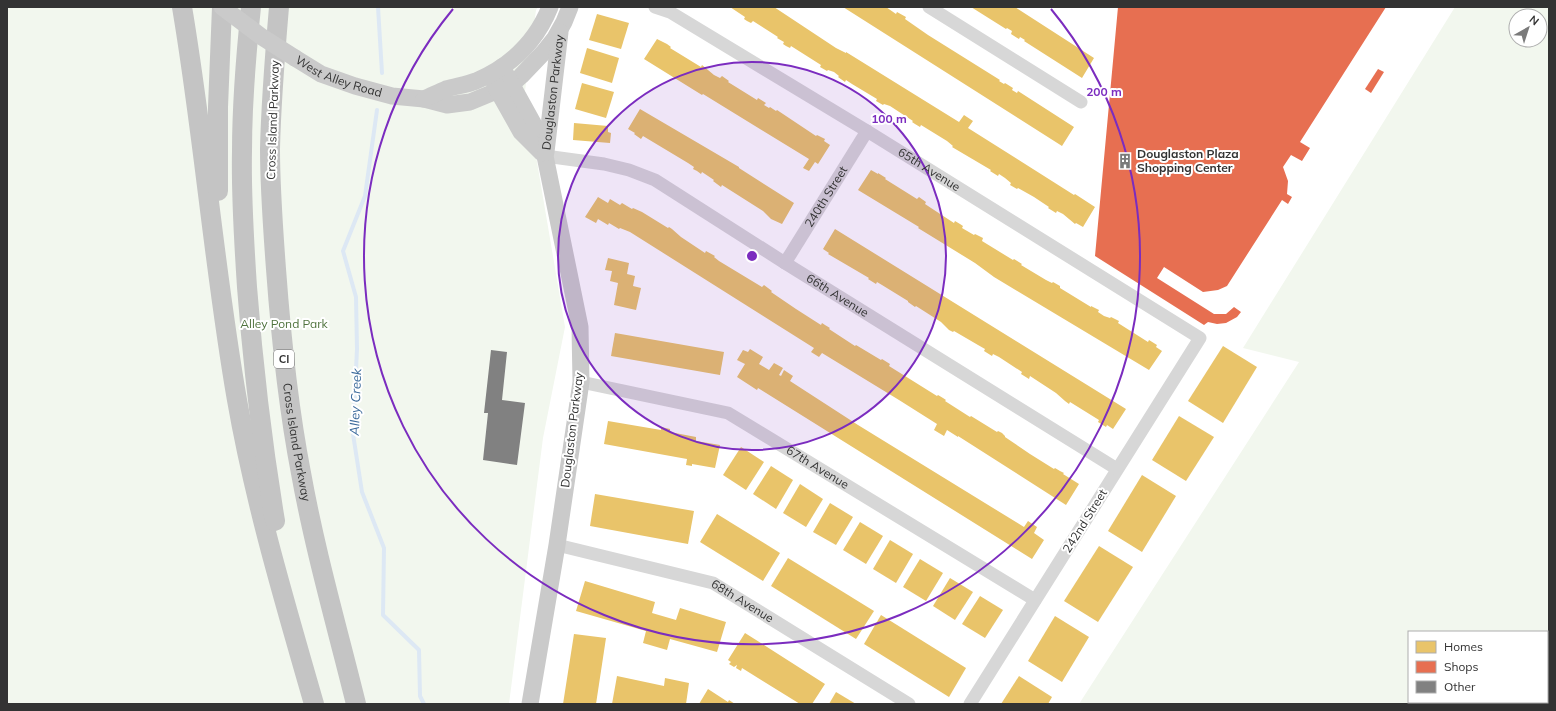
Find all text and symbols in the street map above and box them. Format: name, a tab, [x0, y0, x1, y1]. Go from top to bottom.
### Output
north arrow	[1508, 8, 1548, 48]
text: N	[1527, 12, 1542, 28]
street label: Douglaston Parkway	[538, 33, 567, 151]
street label: West Alley Road	[293, 52, 384, 100]
street label: Cross Island Parkway	[263, 59, 282, 180]
text: 200 m	[1086, 84, 1122, 99]
text: 100 m	[871, 111, 907, 126]
street label: 65th Avenue	[895, 144, 963, 194]
place label: Douglaston Plaza Shopping Center	[1137, 146, 1239, 175]
building icon: Douglaston Plaza Shopping Center	[1116, 152, 1134, 170]
street label: 240th Street	[801, 163, 850, 230]
centre of rings	[745, 249, 759, 263]
street label: 66th Avenue	[804, 270, 872, 320]
park label: Alley Pond Park	[240, 316, 329, 331]
road number: CI	[274, 350, 294, 368]
water label: Alley Creek	[346, 368, 364, 437]
street label: Douglaston Parkway	[557, 371, 586, 488]
street label: Cross Island Parkway	[280, 382, 314, 503]
street label: 67th Avenue	[784, 442, 852, 492]
street label: 242nd Street	[1059, 486, 1110, 555]
street label: 68th Avenue	[709, 576, 777, 626]
legend	[1408, 631, 1548, 703]
text: Homes	[1444, 639, 1483, 654]
text: Shops	[1444, 659, 1479, 674]
text: Other	[1444, 679, 1476, 694]

